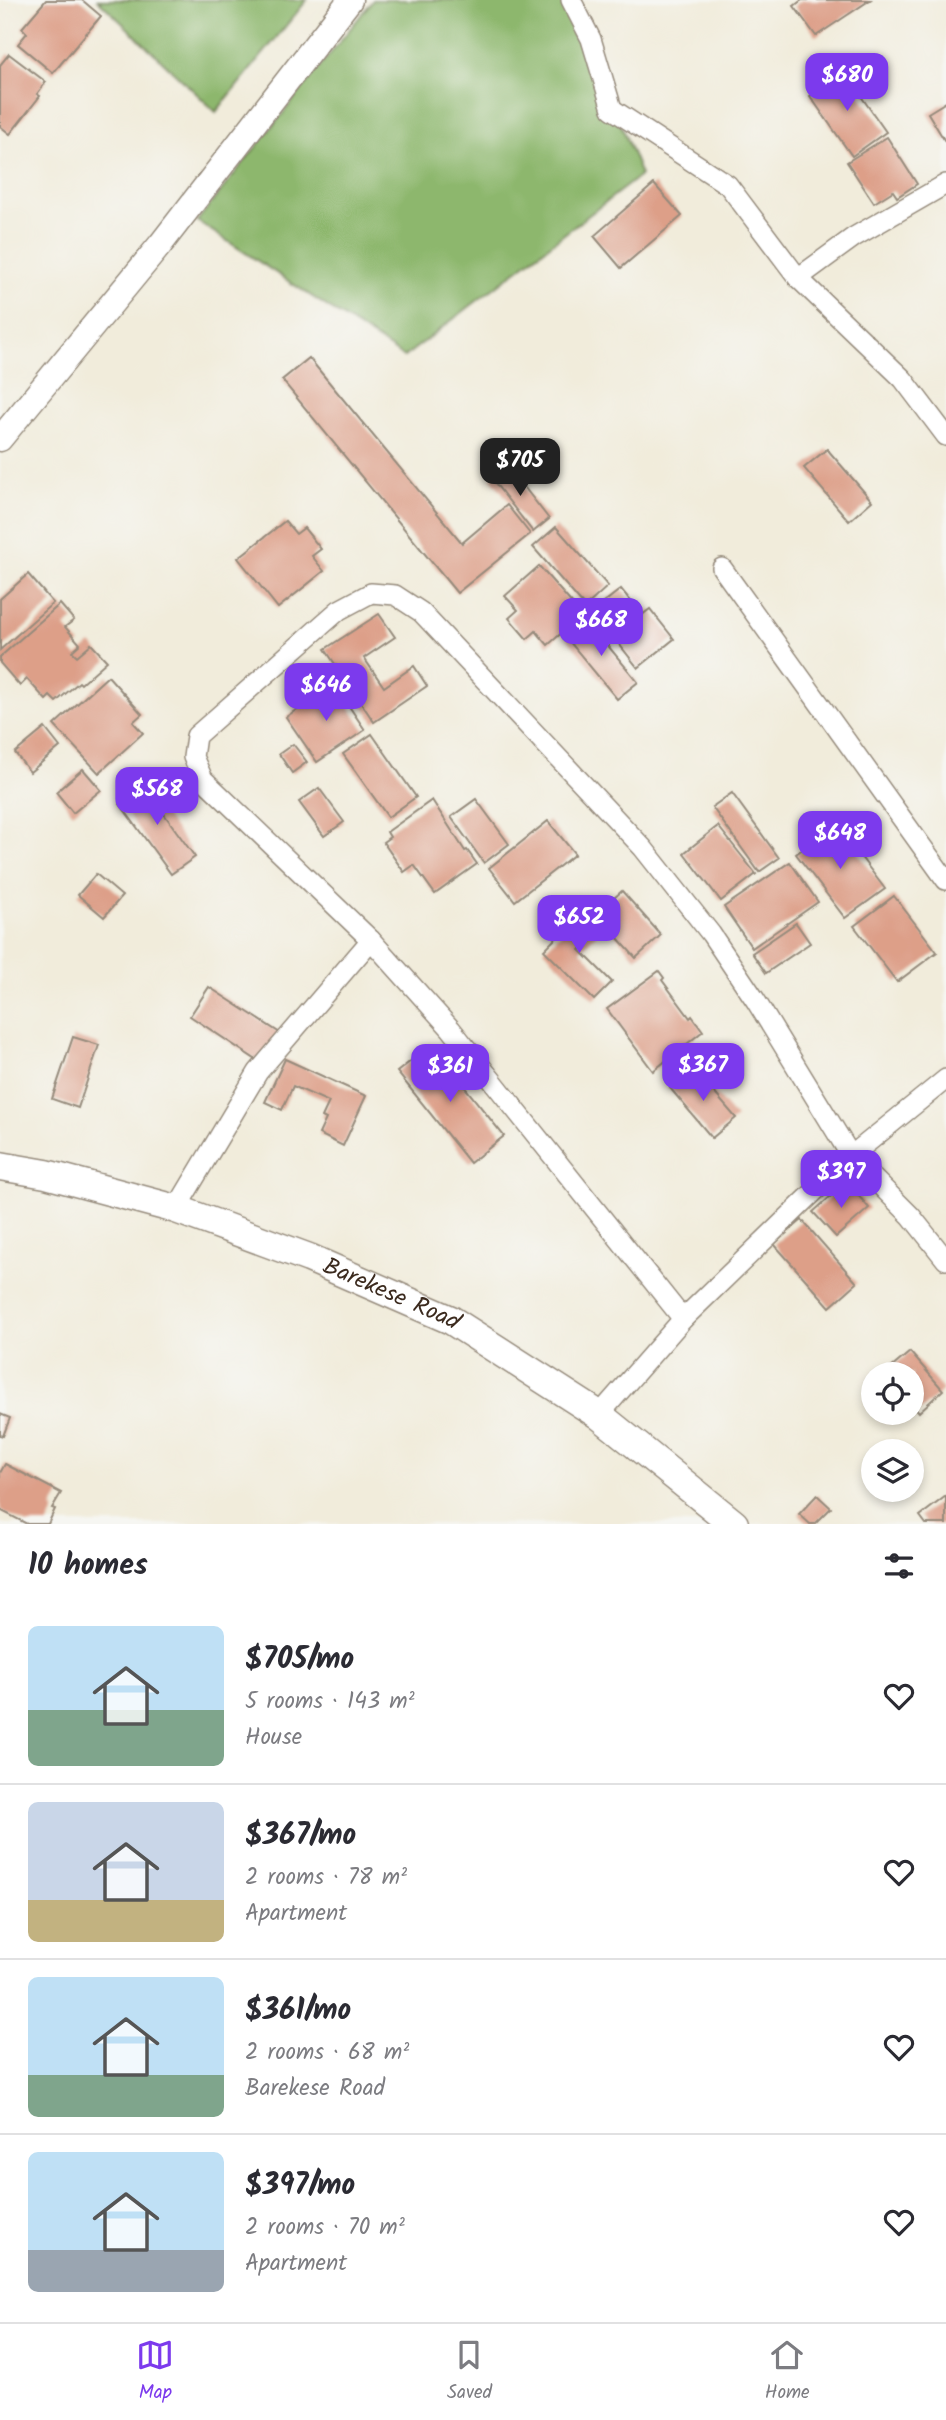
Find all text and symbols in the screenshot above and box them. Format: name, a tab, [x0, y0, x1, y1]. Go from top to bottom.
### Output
pin: $680	[806, 54, 888, 113]
text: $680	[821, 58, 873, 94]
pin: $705	[479, 438, 561, 498]
text: $705	[496, 443, 544, 479]
pin: $668	[560, 598, 642, 658]
text: $668	[575, 603, 627, 639]
pin: $646	[285, 664, 367, 723]
text: $646	[300, 668, 352, 704]
pin: $568	[116, 768, 198, 827]
text: $568	[131, 772, 183, 808]
pin: $648	[799, 812, 881, 871]
text: $648	[814, 816, 866, 852]
pin: $652	[538, 895, 620, 955]
text: $652	[553, 900, 605, 936]
pin: $361	[409, 1044, 491, 1104]
pin: $367	[662, 1044, 744, 1103]
text: $367	[678, 1048, 728, 1084]
text: $361	[427, 1049, 473, 1085]
pin: $397	[800, 1150, 882, 1210]
text: $397	[817, 1155, 865, 1191]
street label: Barekese Road	[317, 1247, 469, 1341]
map controls	[861, 1362, 924, 1502]
button: locate	[861, 1362, 924, 1425]
button: layers	[861, 1439, 924, 1502]
text: 10 homes	[28, 1542, 148, 1590]
icon: filters	[880, 1547, 918, 1585]
text: $705/mo	[245, 1636, 354, 1684]
icon: home	[84, 1654, 168, 1738]
icon: heart	[880, 1677, 918, 1715]
text: 5 rooms · 143 m²	[245, 1684, 415, 1720]
text: House	[245, 1720, 302, 1756]
text: $367/mo	[245, 1812, 356, 1860]
icon: home	[84, 1830, 168, 1914]
icon: heart	[880, 1853, 918, 1891]
text: 2 rooms · 78 m²	[245, 1860, 407, 1896]
text: Apartment	[245, 1896, 347, 1932]
text: $361/mo	[245, 1987, 351, 2035]
icon: home	[84, 2005, 168, 2089]
icon: heart	[880, 2028, 918, 2066]
text: 2 rooms · 68 m²	[245, 2035, 409, 2071]
text: Barekese Road	[245, 2071, 385, 2107]
text: $397/mo	[245, 2162, 355, 2210]
icon: home	[84, 2180, 168, 2264]
icon: heart	[880, 2203, 918, 2241]
text: 2 rooms · 70 m²	[245, 2210, 405, 2246]
text: Apartment	[245, 2246, 347, 2282]
tab: Map	[136, 2336, 174, 2408]
tab: Saved	[447, 2336, 492, 2408]
tab: Home	[765, 2336, 810, 2408]

